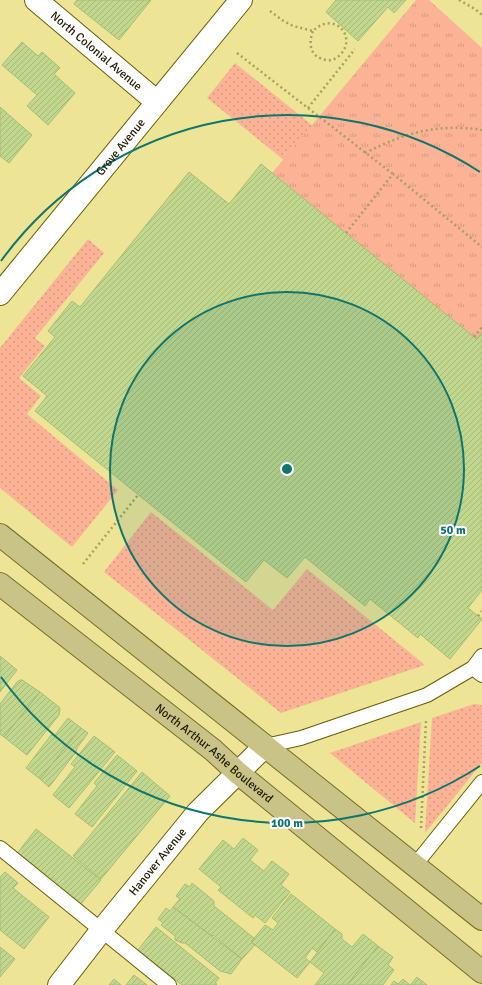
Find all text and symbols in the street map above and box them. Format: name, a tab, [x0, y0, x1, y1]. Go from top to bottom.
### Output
street label: North Colonial Avenue	[47, 8, 145, 94]
street label: Grove Avenue	[93, 116, 149, 179]
centre of rings	[280, 462, 294, 476]
text: 50 m	[440, 523, 466, 538]
street label: North Arthur Ashe Boulevard	[152, 701, 276, 806]
text: 100 m	[271, 816, 303, 831]
street label: Hanover Avenue	[126, 825, 190, 899]

